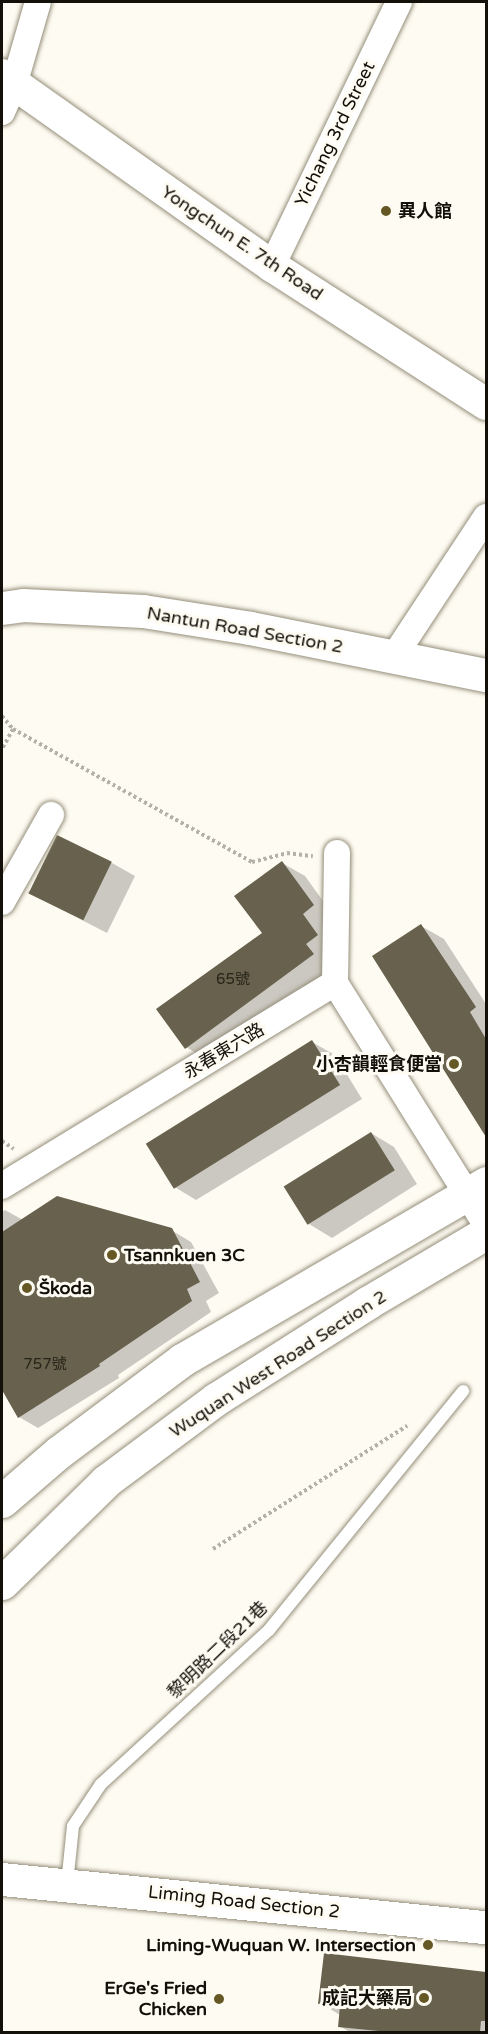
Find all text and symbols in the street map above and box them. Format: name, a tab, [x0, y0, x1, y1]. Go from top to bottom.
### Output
street label: Yichang 3rd Street	[290, 58, 380, 210]
street label: Yongchun E. 7th Road	[157, 181, 327, 305]
place label: 異人館	[398, 200, 452, 222]
marker: 異人館	[379, 204, 393, 218]
street label: Nantun Road Section 2	[145, 602, 345, 658]
house number: 65號	[216, 971, 250, 989]
street label: 永春東六路	[180, 1019, 268, 1083]
place label: 小杏韻輕食便當	[316, 1053, 442, 1075]
marker: 小杏韻輕食便當	[447, 1057, 461, 1071]
place label: Tsannkuen 3C	[124, 1244, 245, 1266]
marker: Tsannkuen 3C	[105, 1248, 119, 1262]
place label: Škoda	[39, 1277, 92, 1299]
marker: Škoda	[20, 1281, 34, 1295]
street label: Wuquan West Road Section 2	[166, 1286, 390, 1442]
house number: 757號	[23, 1356, 67, 1374]
street label: 黎明路二段21巷	[164, 1597, 272, 1703]
street label: Liming Road Section 2	[147, 1881, 341, 1923]
place label: Liming-Wuquan W. Intersection	[146, 1934, 416, 1956]
marker: Liming-Wuquan W. Intersection	[421, 1938, 435, 1952]
place label: ErGe's Fried Chicken	[104, 1978, 207, 2020]
place label: 成記大藥局	[322, 1987, 412, 2009]
marker: 成記大藥局	[417, 1991, 431, 2005]
marker: ErGe's Fried Chicken	[212, 1992, 226, 2006]

